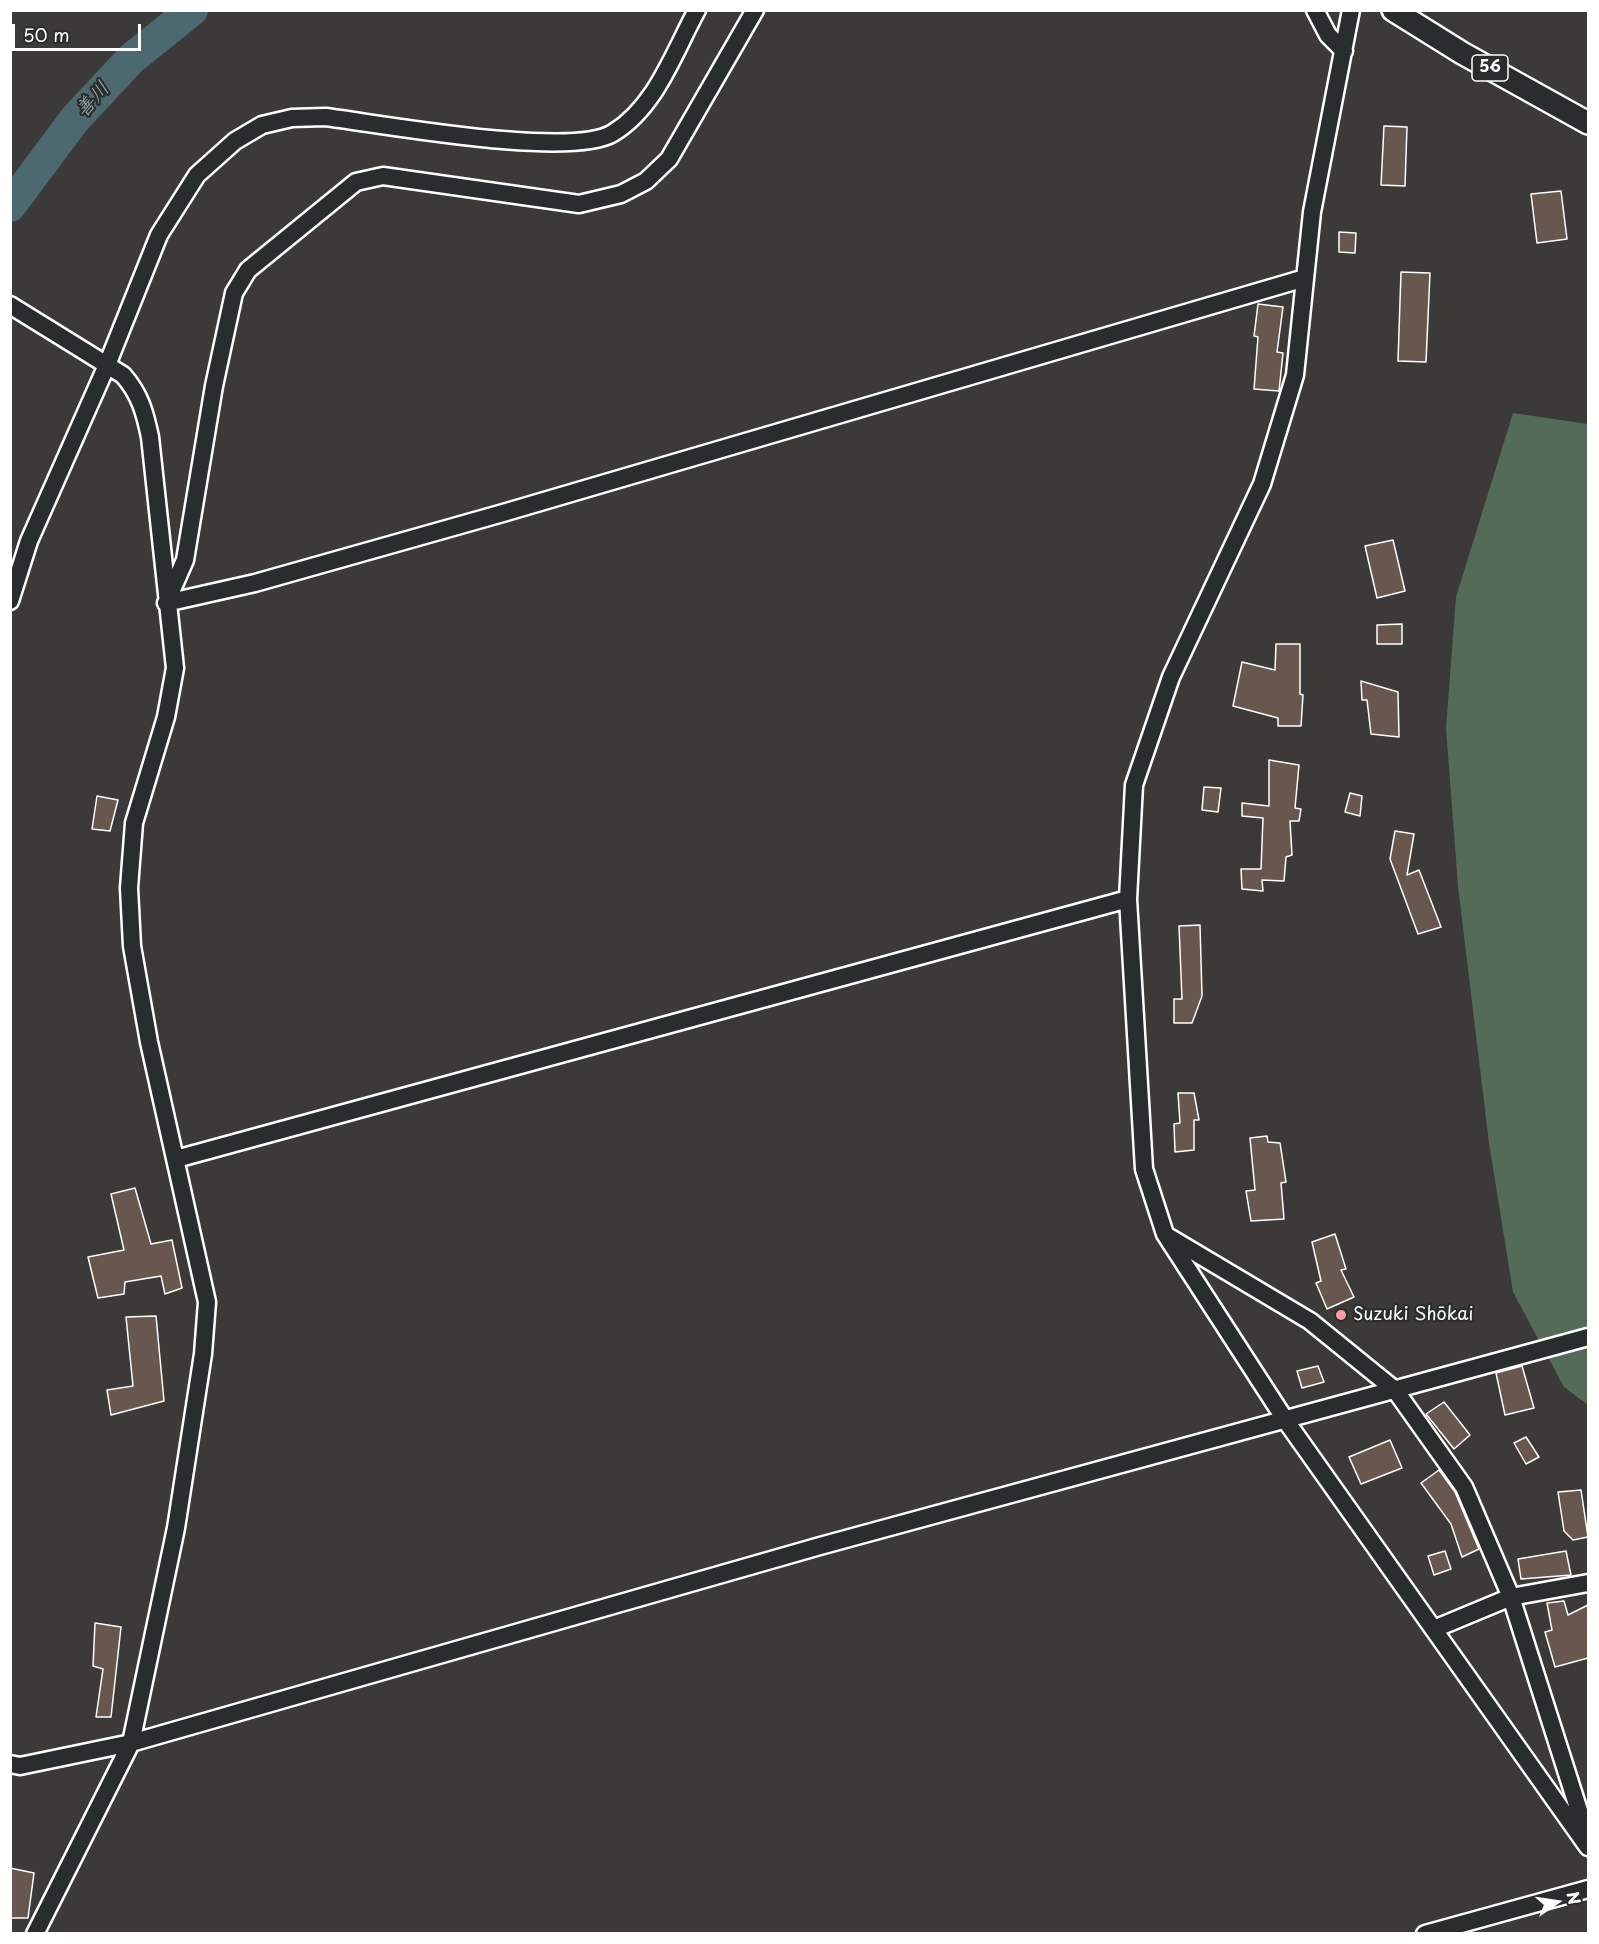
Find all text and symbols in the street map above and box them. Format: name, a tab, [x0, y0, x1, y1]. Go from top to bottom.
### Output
scale bar	[15, 12, 144, 50]
text: 50 m	[23, 21, 70, 48]
road number: 56	[1472, 55, 1508, 81]
water label: 善川	[71, 77, 115, 123]
place label: Suzuki Shōkai	[1353, 1304, 1474, 1326]
marker: Suzuki Shōkai	[1334, 1308, 1348, 1322]
north arrow	[1527, 1872, 1587, 1932]
text: N	[1561, 1889, 1588, 1907]

